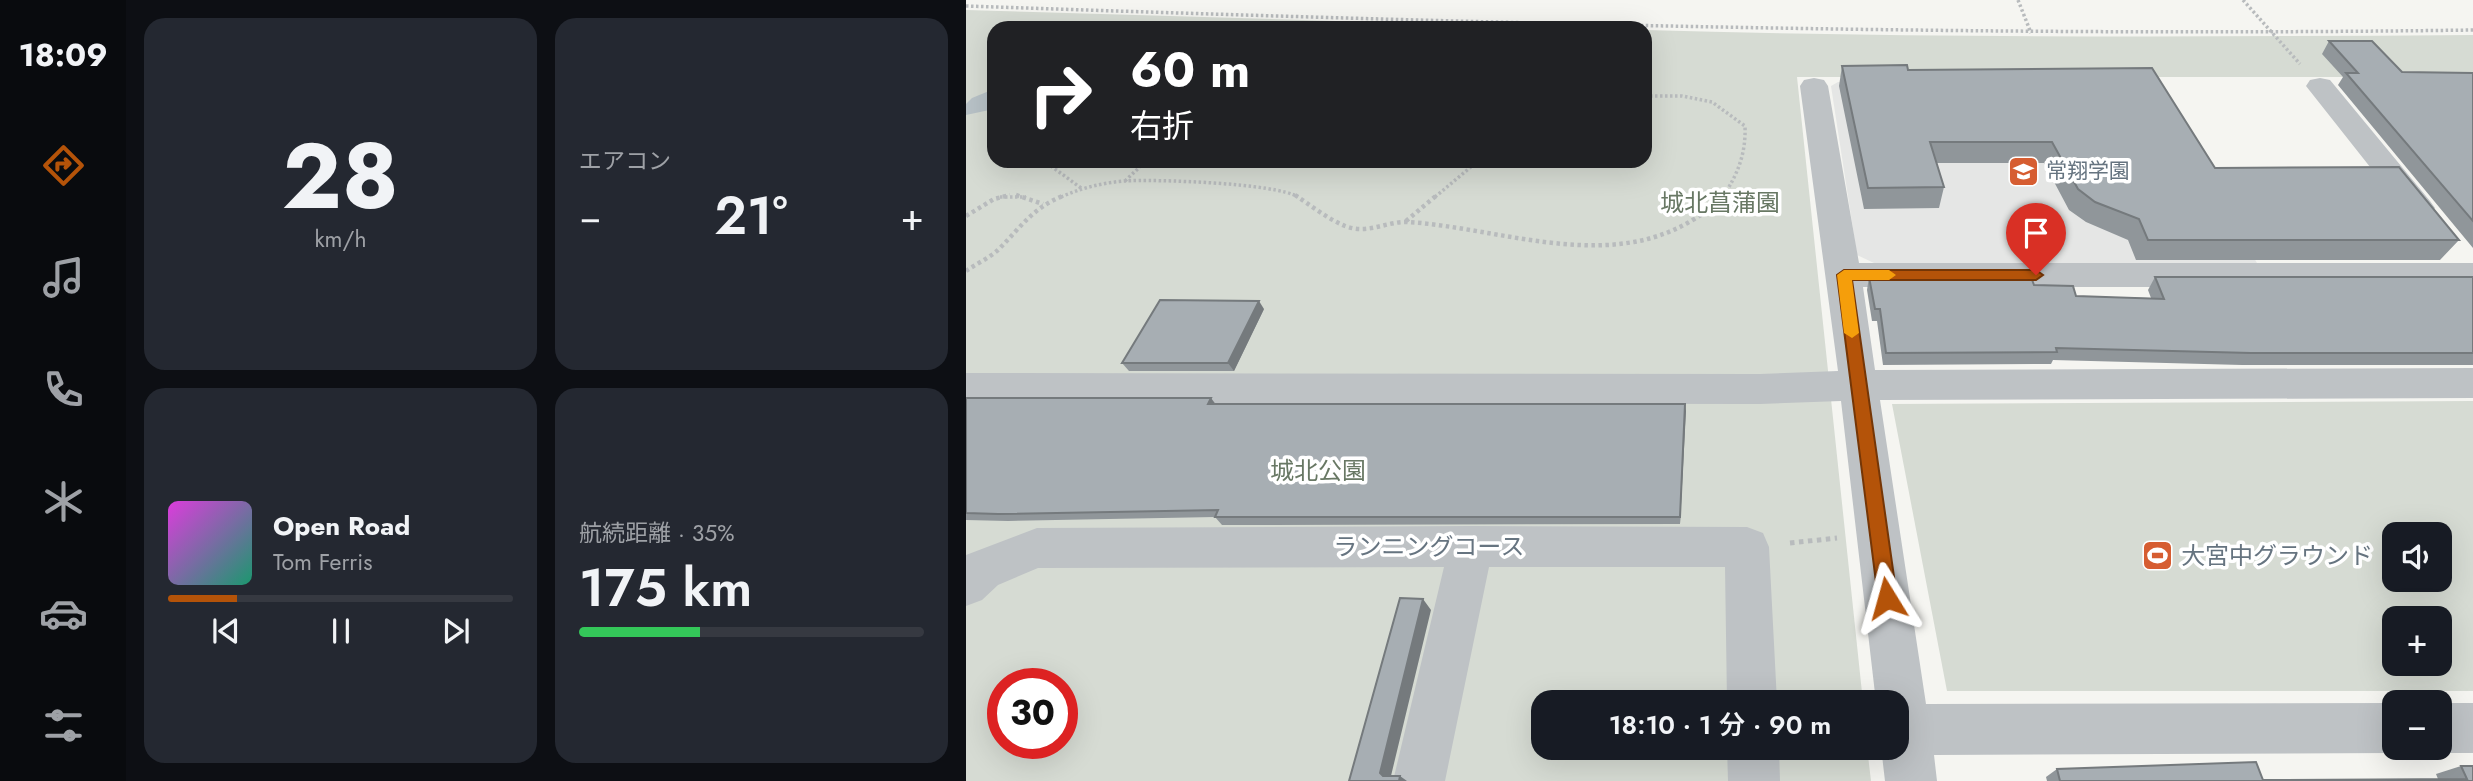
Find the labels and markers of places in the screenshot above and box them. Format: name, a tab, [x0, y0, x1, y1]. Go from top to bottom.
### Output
school or university icon: 常翔学園	[2006, 154, 2040, 188]
place label: 常翔学園	[2046, 156, 2130, 186]
pin	[2006, 203, 2066, 275]
place label: 大宮中グラウンド	[2181, 538, 2373, 573]
sports icon: 大宮中グラウンド	[2141, 539, 2175, 573]

